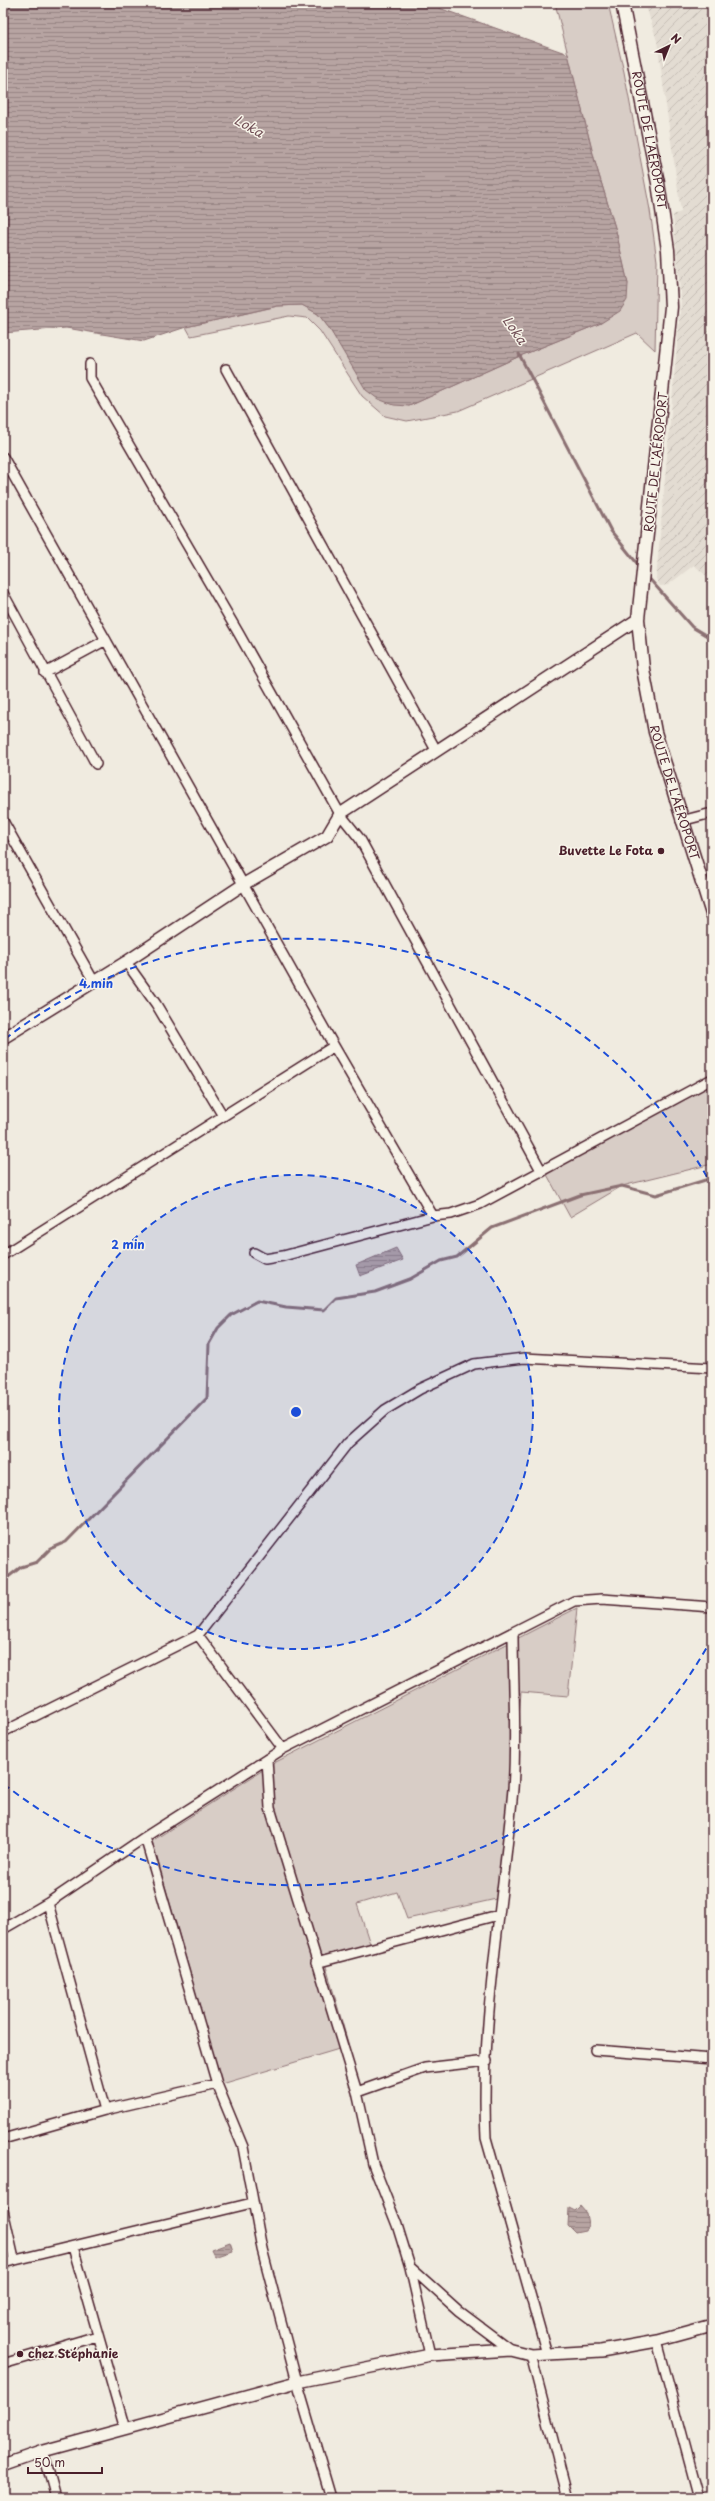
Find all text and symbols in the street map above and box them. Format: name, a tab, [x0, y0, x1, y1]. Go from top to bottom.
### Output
north arrow	[649, 26, 689, 66]
text: N	[667, 29, 685, 48]
street label: ROUTE DE L'AÉROPORT	[628, 69, 672, 212]
water label: Loka	[231, 110, 268, 142]
water label: Loka	[499, 312, 533, 348]
street label: ROUTE DE L'AÉROPORT	[639, 390, 671, 533]
street label: ROUTE DE L'AÉROPORT	[646, 723, 705, 863]
place label: Buvette Le Fota	[558, 841, 653, 859]
marker: Buvette Le Fota	[656, 846, 666, 856]
text: 4 min	[79, 974, 113, 992]
text: 2 min	[111, 1235, 145, 1253]
centre of rings	[289, 1405, 303, 1419]
place label: chez Stéphanie	[28, 2344, 119, 2362]
marker: chez Stéphanie	[15, 2349, 25, 2359]
scale bar	[28, 2449, 102, 2475]
text: 50 m	[34, 2453, 65, 2471]

